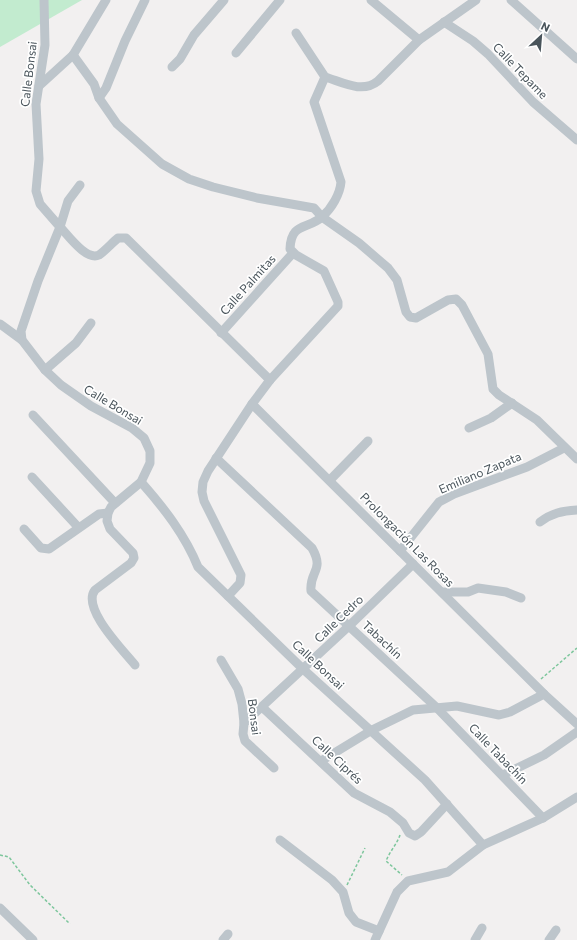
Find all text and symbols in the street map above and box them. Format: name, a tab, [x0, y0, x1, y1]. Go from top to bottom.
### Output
north arrow	[521, 16, 561, 56]
text: N	[539, 19, 552, 34]
street label: Calle Tepame	[491, 39, 551, 101]
street label: Calle Bonsai	[17, 40, 39, 107]
street label: Calle Palmitas	[217, 251, 278, 317]
street label: Calle Bonsai	[82, 381, 145, 427]
street label: Emiliano Zapata	[436, 448, 523, 496]
street label: Prolongación Las Rosas	[358, 489, 458, 589]
street label: Calle Cedro	[311, 592, 366, 645]
street label: Tabachín	[360, 617, 405, 661]
street label: Calle Bonsai	[290, 637, 348, 692]
street label: Bonsai	[246, 698, 264, 736]
street label: Calle Tabachín	[466, 720, 531, 786]
street label: Calle Ciprés	[310, 732, 366, 786]

